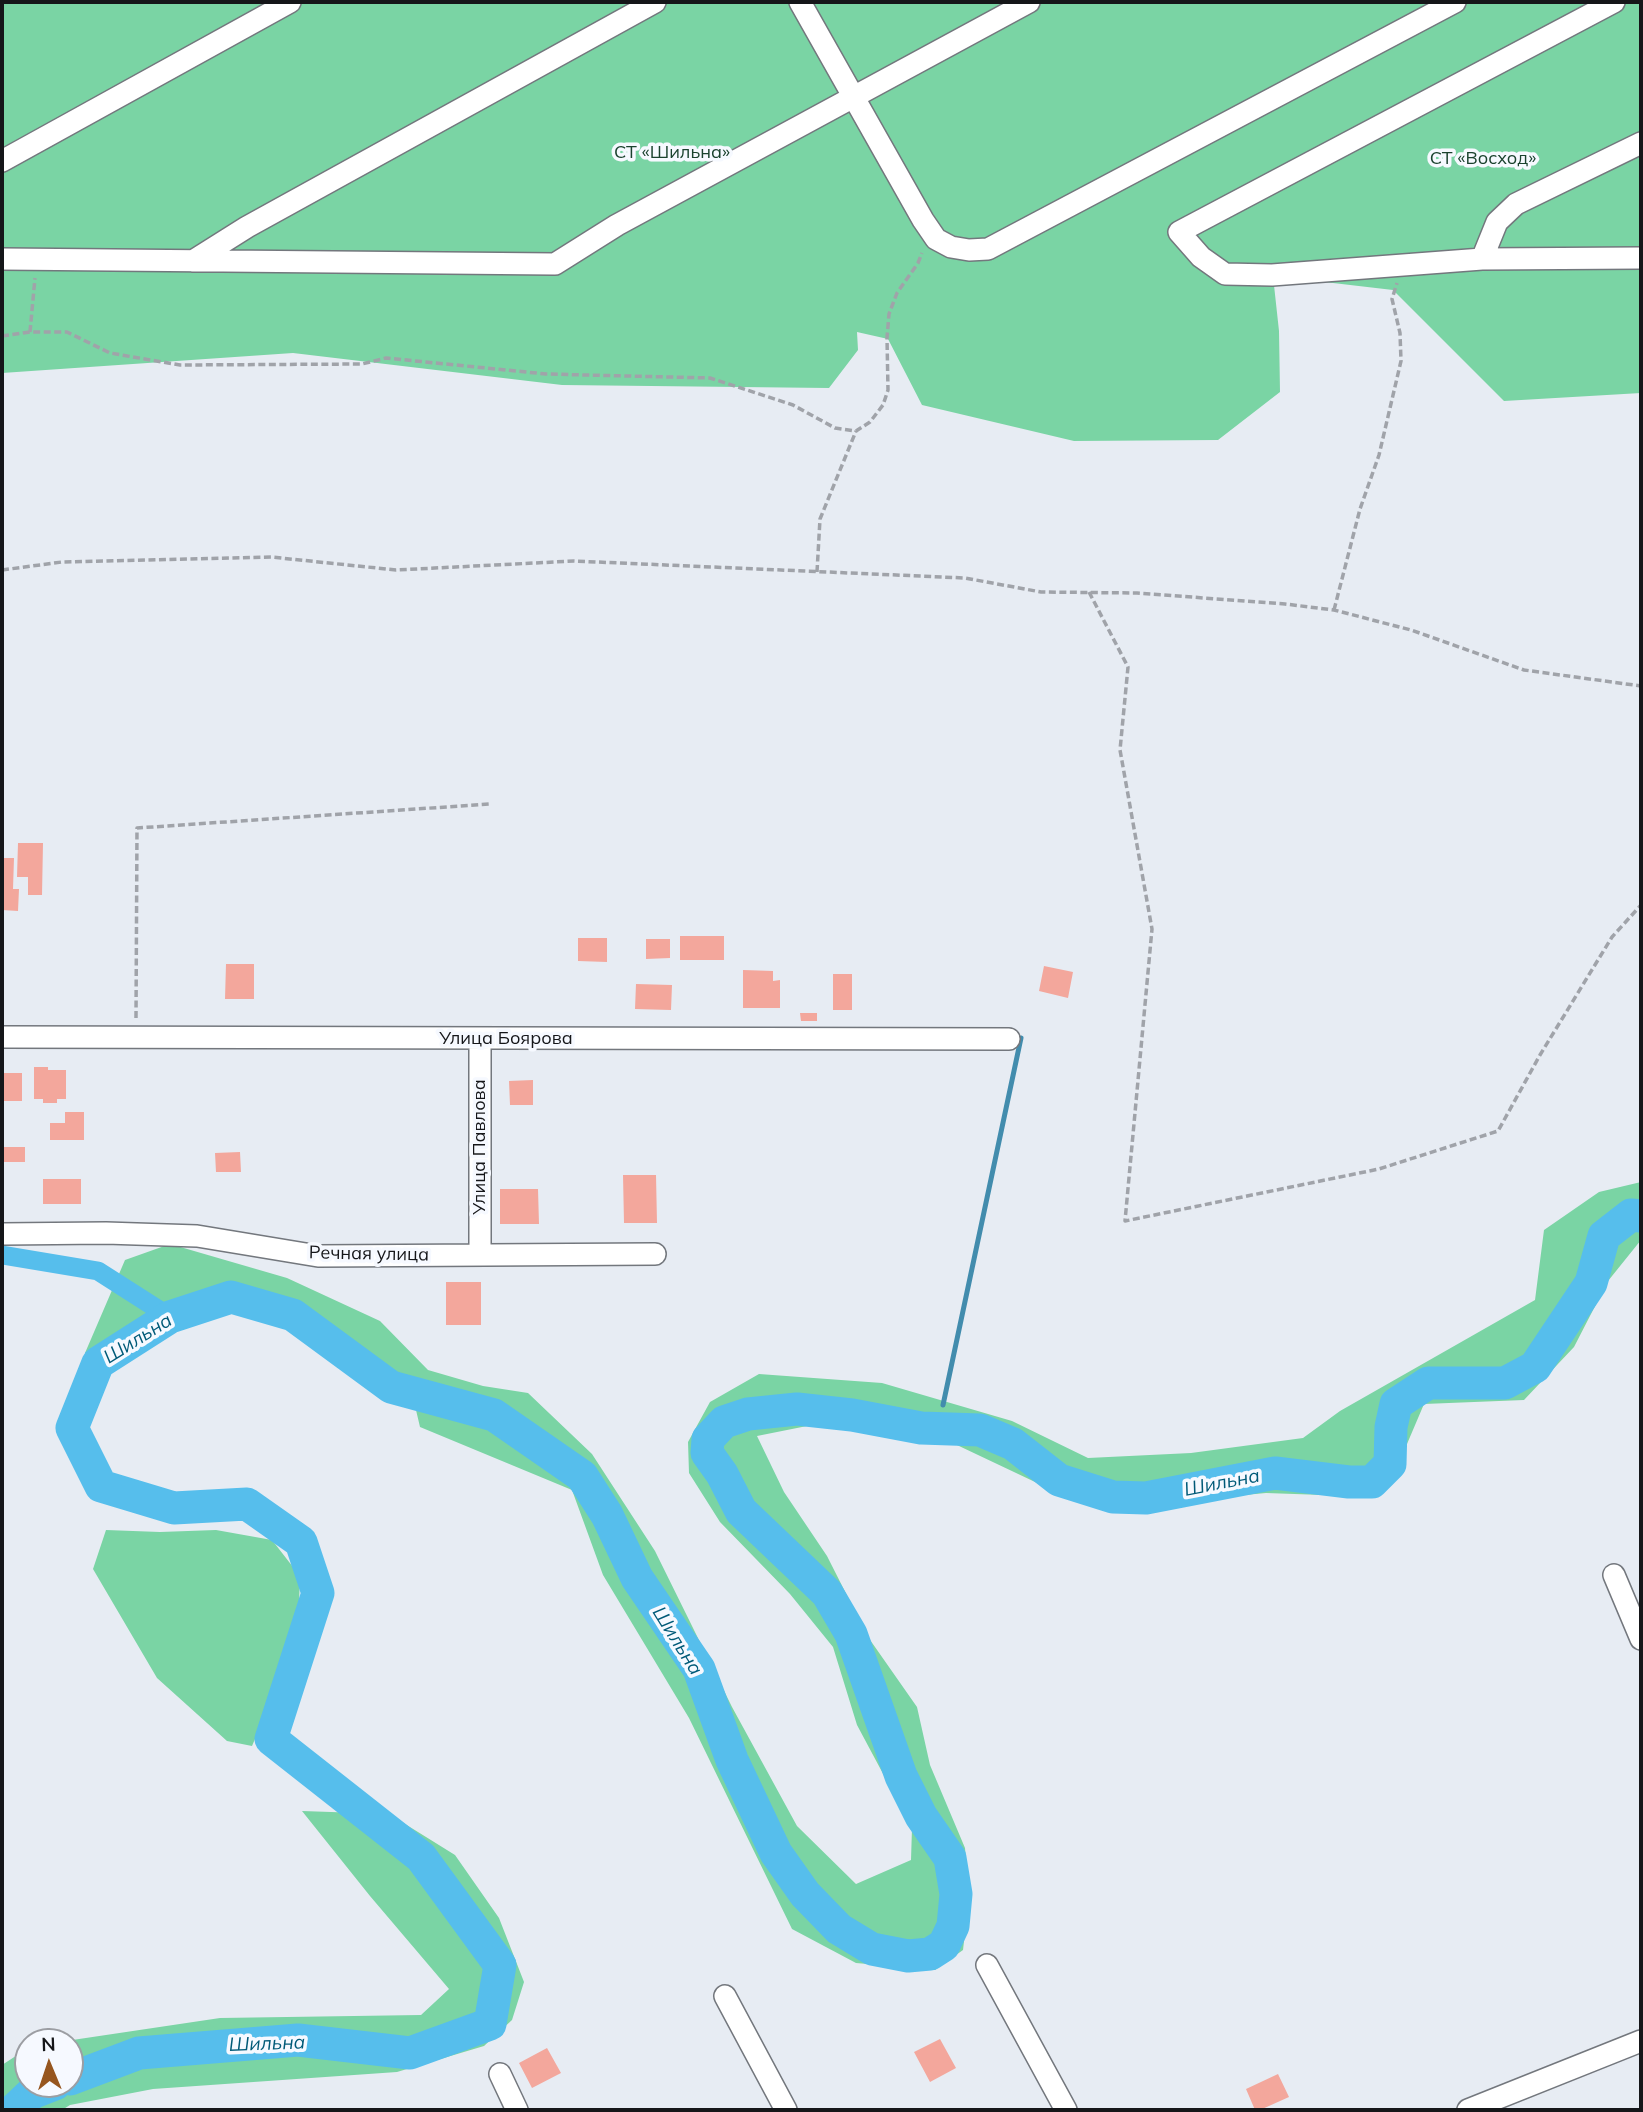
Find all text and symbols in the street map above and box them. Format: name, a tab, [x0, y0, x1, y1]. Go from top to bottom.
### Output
park label: СТ «Шильна»	[614, 142, 730, 164]
park label: СТ «Восход»	[1430, 148, 1536, 170]
street label: Улица Боярова	[439, 1028, 573, 1050]
street label: Улица Павлова	[469, 1079, 491, 1215]
street label: Речная улица	[309, 1242, 429, 1266]
water label: Шильна	[100, 1309, 176, 1369]
water label: Шильна	[1182, 1465, 1262, 1501]
water label: Шильна	[647, 1603, 707, 1679]
north arrow	[14, 2028, 84, 2098]
water label: Шильна	[228, 2031, 306, 2057]
text: N	[41, 2032, 56, 2056]

